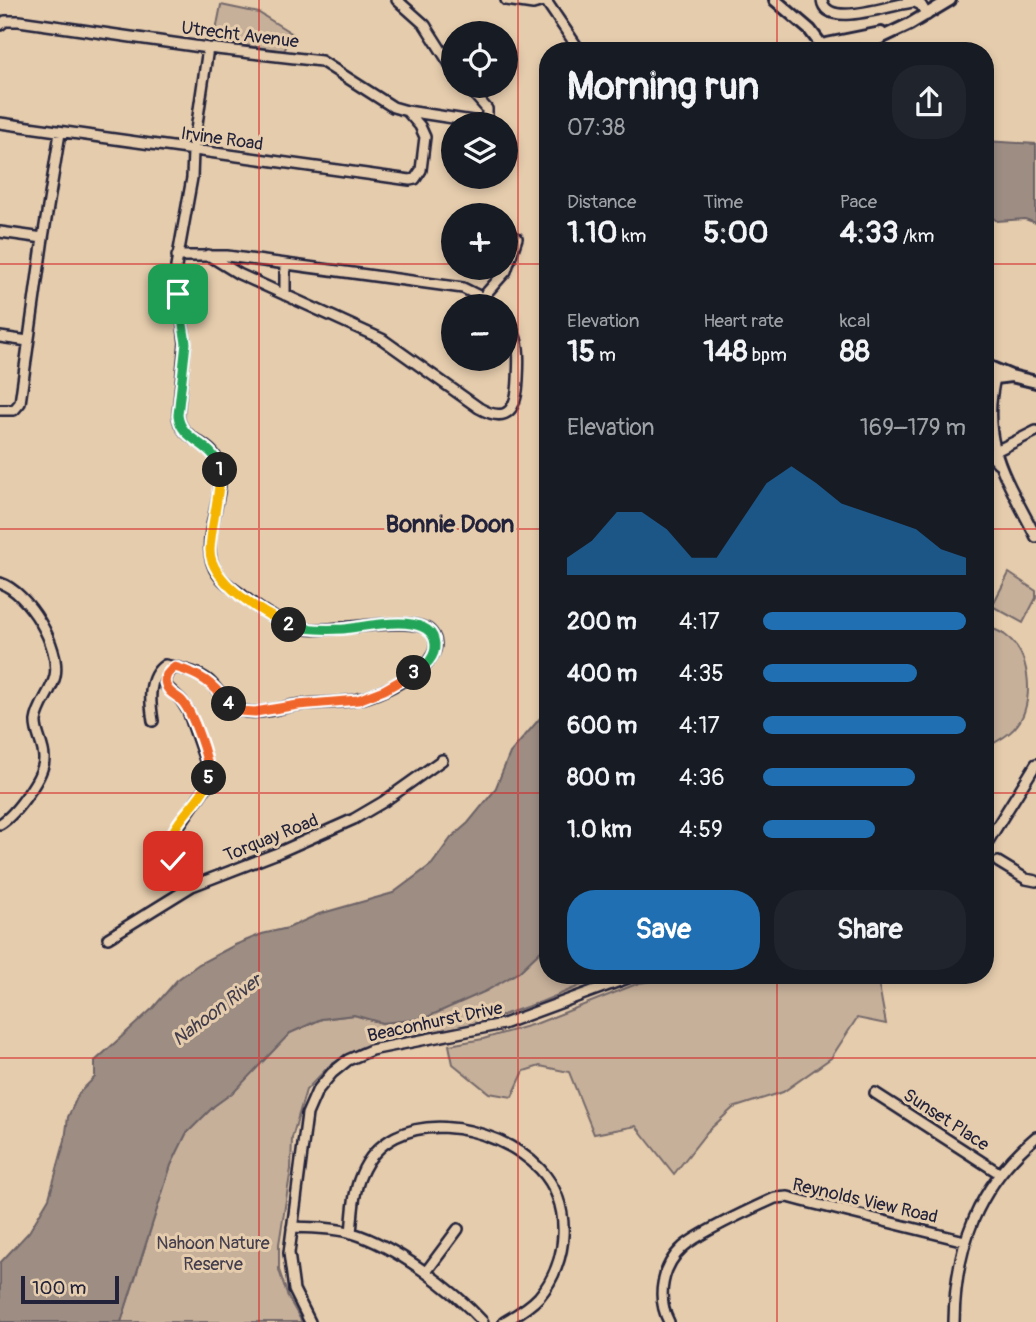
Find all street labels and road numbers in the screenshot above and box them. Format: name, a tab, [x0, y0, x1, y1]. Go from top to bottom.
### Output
street label: Utrecht Avenue	[180, 16, 300, 54]
street label: Irvine Road	[179, 122, 265, 156]
street label: Torquay Road	[220, 809, 322, 867]
street label: Beaconhurst Drive	[365, 996, 505, 1048]
street label: Sunset Place	[899, 1084, 993, 1156]
street label: Reynolds View Road	[790, 1173, 940, 1229]

